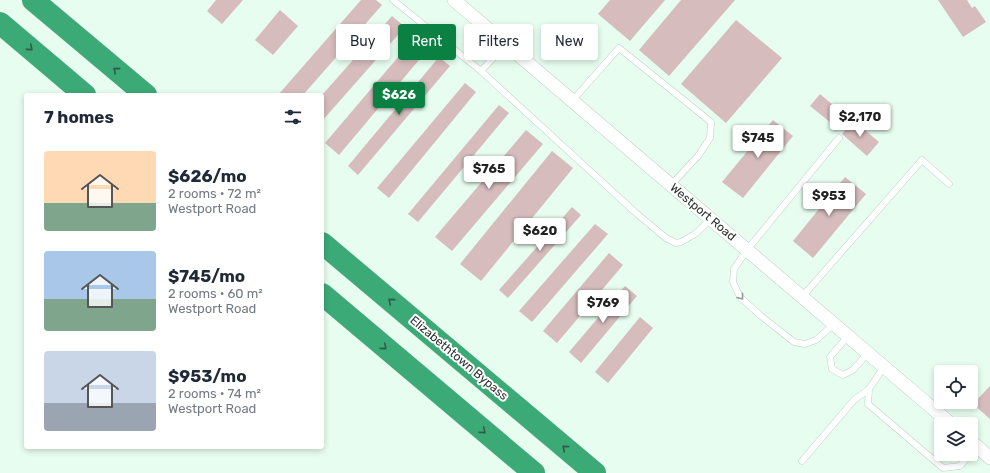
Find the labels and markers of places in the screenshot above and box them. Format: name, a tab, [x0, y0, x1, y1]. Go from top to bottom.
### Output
pin: $626	[375, 82, 423, 116]
pin: $2,170	[827, 104, 893, 138]
pin: $745	[734, 125, 782, 159]
pin: $765	[465, 156, 513, 190]
pin: $953	[805, 183, 853, 217]
pin: $620	[516, 218, 564, 252]
pin: $769	[579, 290, 627, 324]

